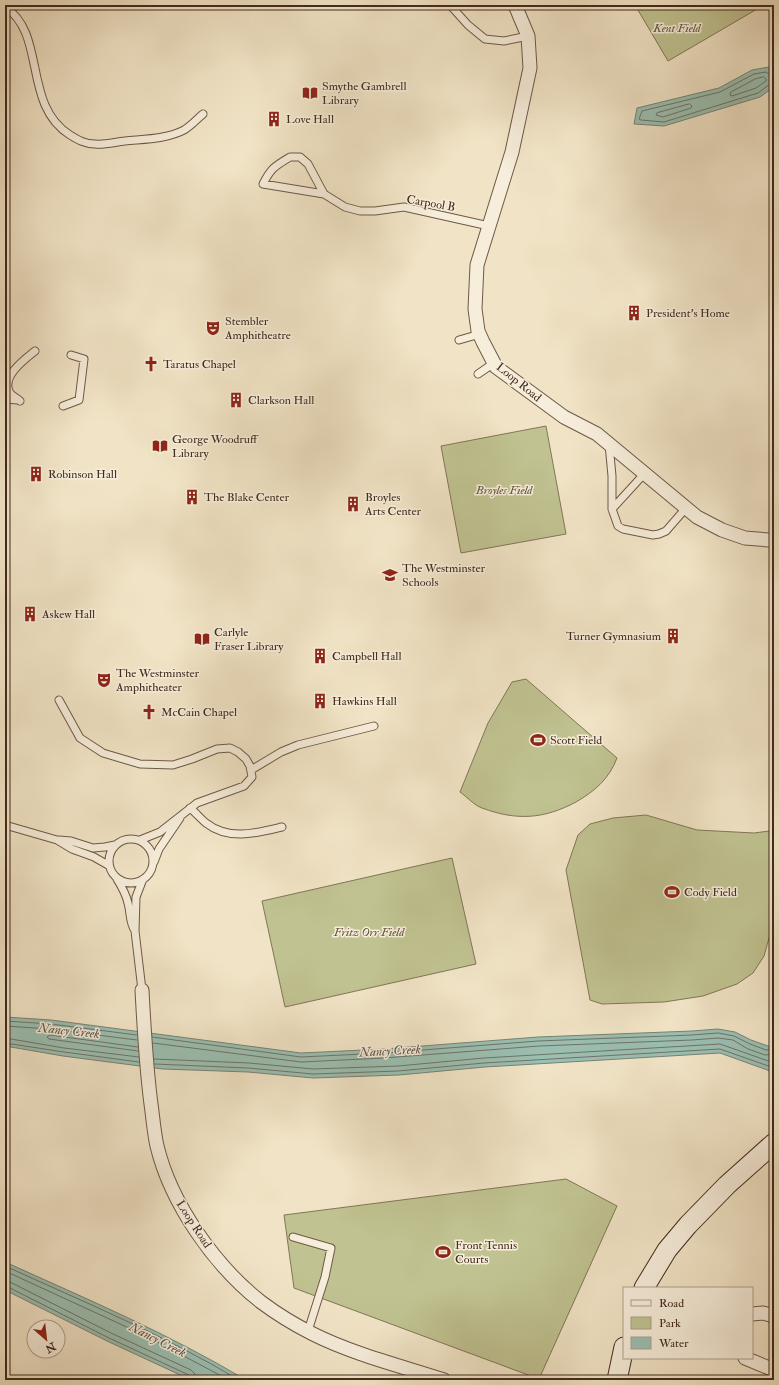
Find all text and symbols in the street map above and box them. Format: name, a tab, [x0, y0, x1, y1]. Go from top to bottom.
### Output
park label: Kent Field	[652, 21, 702, 36]
place label: Smythe Gambrell Library	[322, 79, 407, 108]
library icon: Smythe Gambrell Library	[301, 84, 319, 102]
building icon: Love Hall	[265, 110, 283, 128]
place label: Love Hall	[286, 112, 334, 127]
street label: Carpool B	[405, 192, 457, 215]
building icon: President's Home	[625, 304, 643, 322]
place label: President's Home	[646, 306, 730, 321]
place label: Stembler Amphitheatre	[224, 314, 291, 343]
theatre icon: Stembler Amphitheatre	[204, 319, 222, 337]
church icon: Taratus Chapel	[142, 355, 160, 373]
place label: Taratus Chapel	[163, 357, 236, 372]
street label: Loop Road	[493, 360, 544, 405]
building icon: Clarkson Hall	[227, 391, 245, 409]
place label: Clarkson Hall	[248, 393, 314, 408]
place label: George Woodruff Library	[172, 432, 259, 461]
library icon: George Woodruff Library	[151, 437, 169, 455]
building icon: Robinson Hall	[27, 465, 45, 483]
place label: Robinson Hall	[48, 467, 117, 482]
park label: Broyles Field	[475, 483, 533, 498]
building icon: The Blake Center	[183, 488, 201, 506]
place label: The Blake Center	[204, 490, 289, 505]
place label: Broyles Arts Center	[364, 490, 421, 519]
building icon: Broyles Arts Center	[344, 495, 362, 513]
place label: The Westminster Schools	[402, 561, 486, 590]
school or university icon: The Westminster Schools	[381, 566, 399, 584]
building icon: Askew Hall	[21, 605, 39, 623]
place label: Askew Hall	[41, 607, 95, 622]
place label: Carlyle Fraser Library	[214, 625, 284, 654]
building icon: Turner Gymnasium	[664, 627, 682, 645]
place label: Turner Gymnasium	[566, 629, 662, 644]
library icon: Carlyle Fraser Library	[193, 630, 211, 648]
building icon: Campbell Hall	[311, 647, 329, 665]
place label: Campbell Hall	[332, 649, 402, 664]
place label: The Westminster Amphitheater	[115, 666, 200, 695]
theatre icon: The Westminster Amphitheater	[95, 671, 113, 689]
building icon: Hawkins Hall	[311, 692, 329, 710]
place label: Hawkins Hall	[332, 694, 397, 709]
church icon: McCain Chapel	[140, 703, 158, 721]
place label: McCain Chapel	[161, 705, 237, 720]
sports icon: Scott Field	[529, 731, 547, 749]
place label: Scott Field	[550, 733, 602, 748]
sports icon: Cody Field	[663, 883, 681, 901]
place label: Cody Field	[684, 885, 737, 900]
park label: Fritz Orr Field	[333, 925, 405, 940]
water label: Nancy Creek	[36, 1020, 100, 1042]
water label: Nancy Creek	[358, 1041, 421, 1061]
street label: Loop Road	[173, 1198, 215, 1251]
place label: Front Tennis Courts	[455, 1238, 517, 1267]
sports icon: Front Tennis Courts	[434, 1243, 452, 1261]
legend	[623, 1287, 753, 1359]
text: Road	[659, 1296, 684, 1311]
text: Park	[659, 1316, 681, 1331]
water label: Nancy Creek	[126, 1318, 189, 1361]
north arrow	[26, 1319, 66, 1359]
text: Water	[658, 1336, 689, 1351]
text: N	[42, 1339, 59, 1356]

